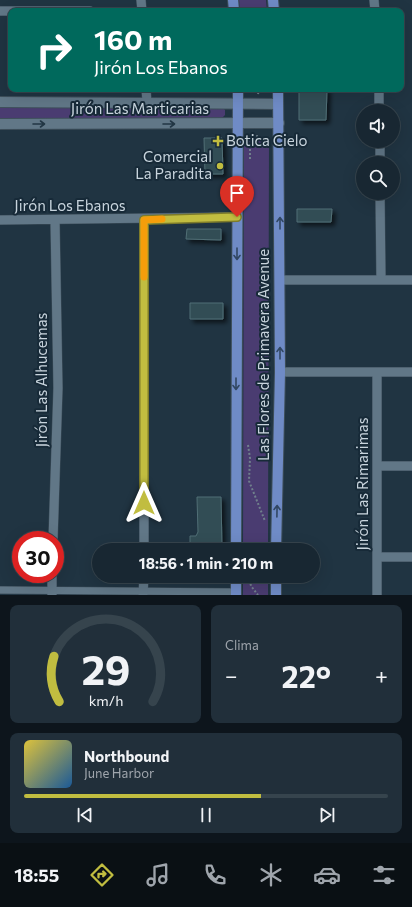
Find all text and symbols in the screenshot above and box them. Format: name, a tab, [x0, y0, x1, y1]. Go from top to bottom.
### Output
text: 160 m	[94, 22, 172, 56]
icon: right	[28, 24, 80, 76]
text: Jirón Los Ebanos	[94, 56, 228, 78]
street label: Jirón Las Marticarias	[71, 99, 209, 117]
map controls	[356, 104, 400, 200]
button: sound	[356, 104, 400, 148]
one-way arrow	[32, 120, 45, 128]
one-way arrow	[162, 120, 175, 128]
place label: Botica Cielo	[226, 131, 308, 149]
marker: Botica Cielo	[213, 136, 223, 146]
place label: Comercial La Paradita	[135, 147, 212, 182]
button: search	[356, 156, 400, 200]
marker: Comercial La Paradita	[215, 161, 225, 171]
pin	[220, 176, 254, 217]
icon: arrive	[226, 182, 248, 204]
street label: Jirón Los Ebanos	[14, 196, 126, 214]
one-way arrow	[276, 217, 284, 230]
one-way arrow	[233, 247, 241, 260]
street label: Las Flores de Primavera Avenue	[254, 249, 272, 461]
street label: Jirón Las Alhucemas	[32, 312, 50, 447]
one-way arrow	[276, 347, 284, 360]
one-way arrow	[232, 377, 240, 390]
street label: Jirón Las Rimarimas	[353, 417, 371, 550]
position arrow	[123, 482, 165, 524]
one-way arrow	[273, 505, 281, 518]
speed limit sign: 30	[12, 531, 64, 583]
text: 18:56 · 1 min · 210 m	[139, 554, 273, 572]
text: Clima	[225, 637, 259, 653]
text: 29	[81, 643, 130, 694]
text: 22°	[282, 657, 331, 694]
text: −	[225, 662, 238, 689]
text: +	[375, 662, 388, 689]
text: km/h	[88, 691, 123, 709]
text: Northbound	[84, 747, 169, 765]
text: June Harbor	[84, 765, 154, 781]
icon: previous	[74, 804, 96, 826]
icon: pause	[195, 804, 217, 826]
icon: next	[316, 804, 338, 826]
icon: directions	[88, 861, 116, 889]
icon: music	[144, 861, 172, 889]
icon: phone	[201, 861, 229, 889]
icon: climate	[257, 861, 285, 889]
icon: car	[313, 861, 341, 889]
icon: filters	[370, 861, 398, 889]
text: 18:55	[14, 864, 59, 886]

